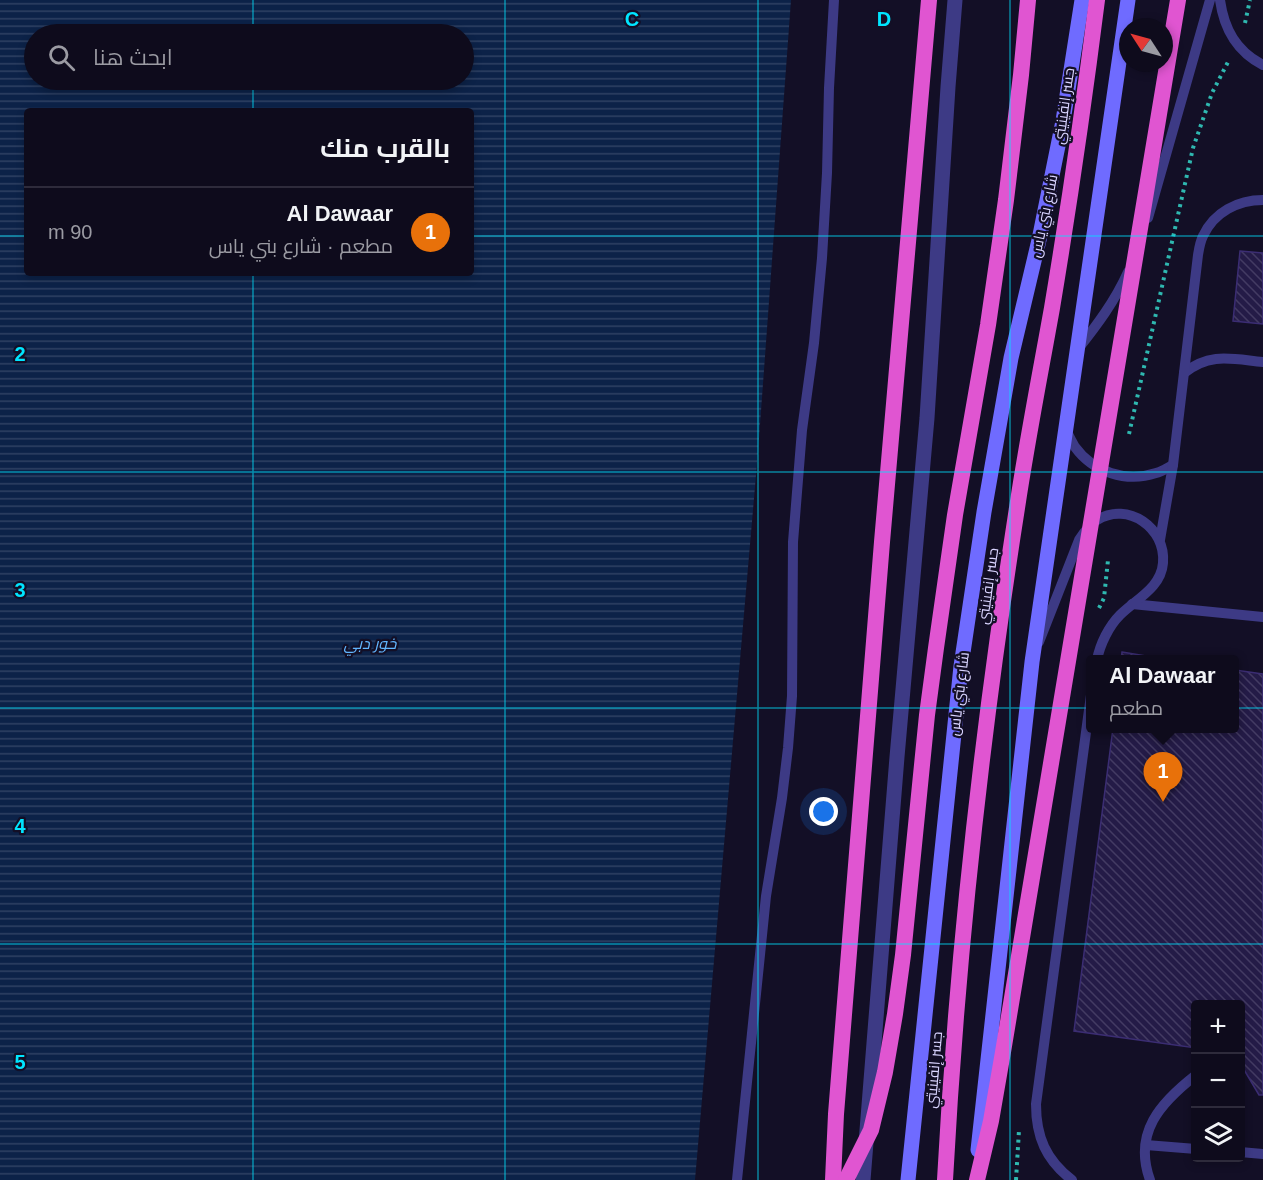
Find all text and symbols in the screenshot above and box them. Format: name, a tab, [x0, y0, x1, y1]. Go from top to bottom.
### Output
text: C	[625, 8, 639, 30]
text: D	[877, 8, 891, 30]
north arrow	[1119, 18, 1173, 72]
search box	[24, 24, 474, 90]
icon: search	[45, 41, 78, 74]
text: ابحث هنا	[93, 45, 173, 70]
street label: جسر إنفينيتي	[1050, 67, 1081, 146]
text: بالقرب منك	[320, 133, 450, 163]
street label: شارع بني ياس	[1026, 173, 1065, 260]
text: Al Dawaar	[287, 201, 393, 226]
text: 90 m	[48, 221, 92, 243]
text: 1	[425, 221, 436, 243]
text: مطعم · شارع بني ياس	[209, 235, 393, 257]
text: 2	[14, 343, 26, 365]
street label: جسر إنفينيتي	[974, 547, 1005, 626]
text: 3	[14, 579, 26, 601]
water label: خور دبي	[344, 635, 398, 656]
street label: شارع بني ياس	[945, 651, 976, 737]
popup	[1086, 655, 1239, 733]
text: Al Dawaar	[1109, 663, 1216, 688]
text: مطعم	[1109, 697, 1163, 719]
pin: 1	[1144, 752, 1182, 802]
your location	[809, 797, 838, 826]
text: 4	[14, 815, 26, 837]
map controls	[1191, 1000, 1245, 1162]
button: +	[1191, 1000, 1245, 1054]
street label: جسر إنفينيتي	[922, 1031, 949, 1109]
text: 5	[14, 1051, 26, 1073]
button: −	[1191, 1054, 1245, 1108]
button: layers	[1191, 1108, 1245, 1162]

